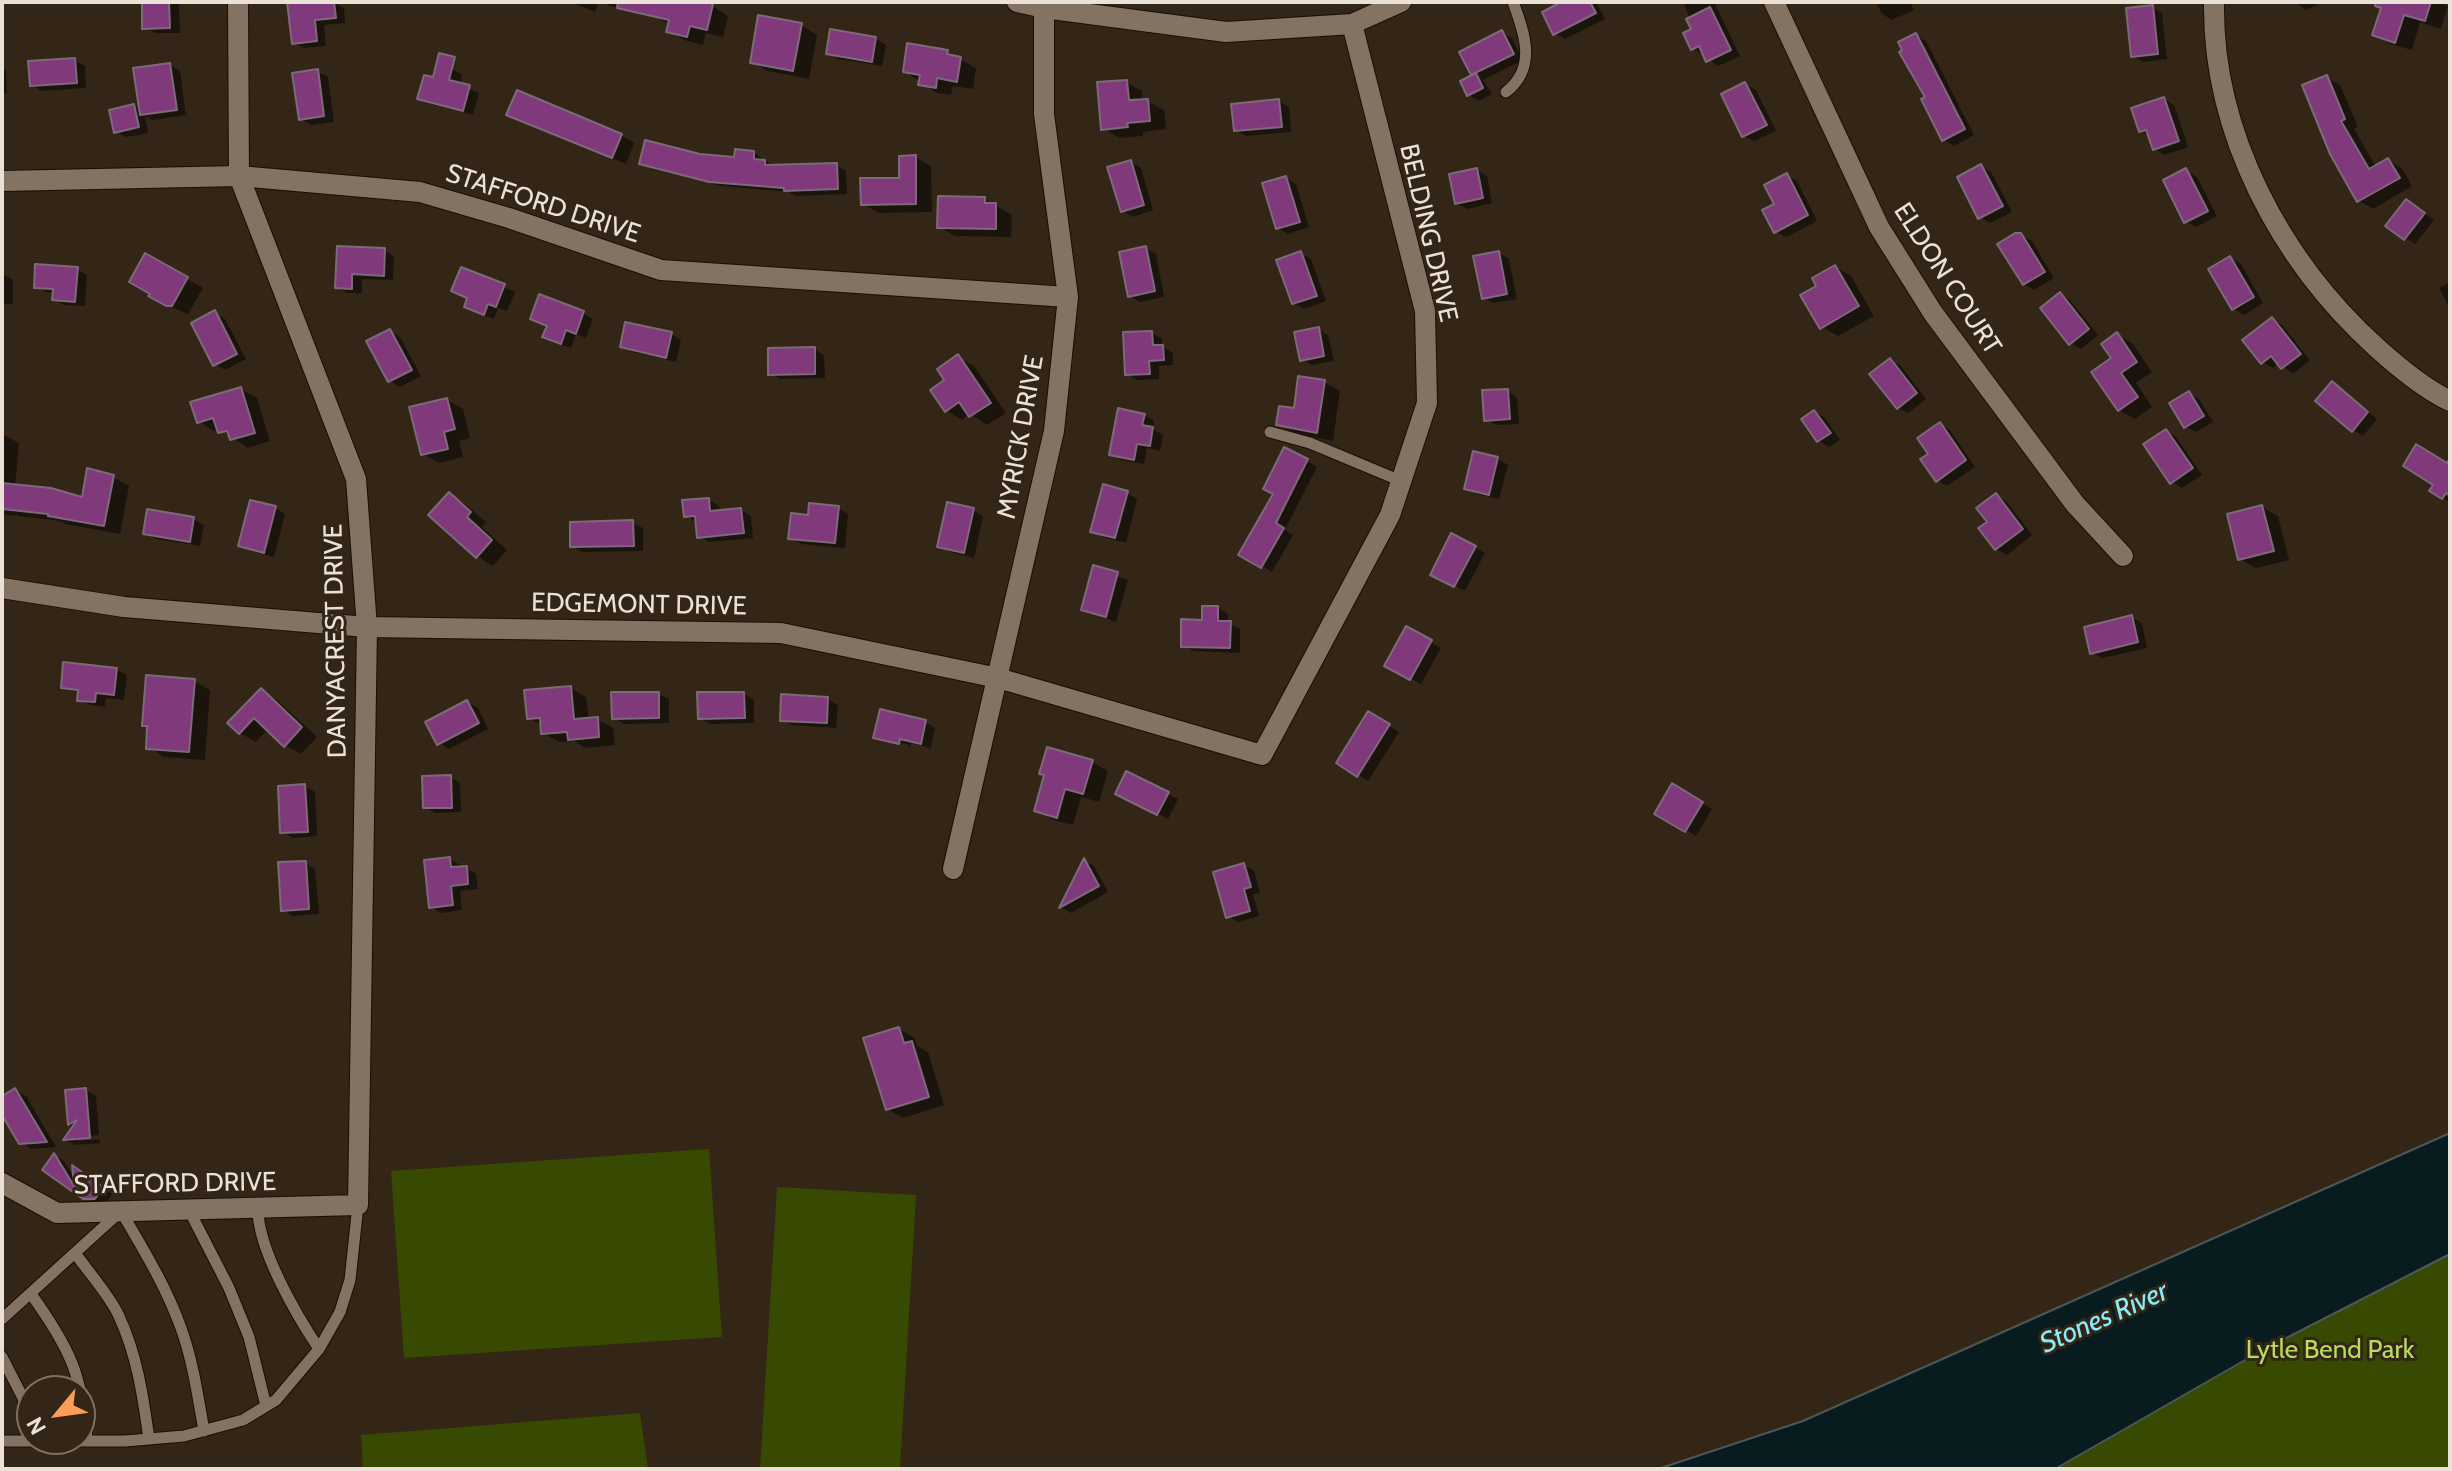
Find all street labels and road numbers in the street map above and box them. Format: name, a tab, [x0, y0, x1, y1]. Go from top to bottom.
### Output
street label: BELDING DRIVE	[1392, 141, 1464, 325]
street label: STAFFORD DRIVE	[442, 158, 644, 250]
street label: ELDON COURT	[1886, 197, 2008, 361]
street label: MYRICK DRIVE	[991, 353, 1051, 521]
street label: DANYACREST DRIVE	[318, 524, 354, 758]
street label: EDGEMONT DRIVE	[531, 588, 747, 622]
street label: STAFFORD DRIVE	[73, 1167, 277, 1201]

